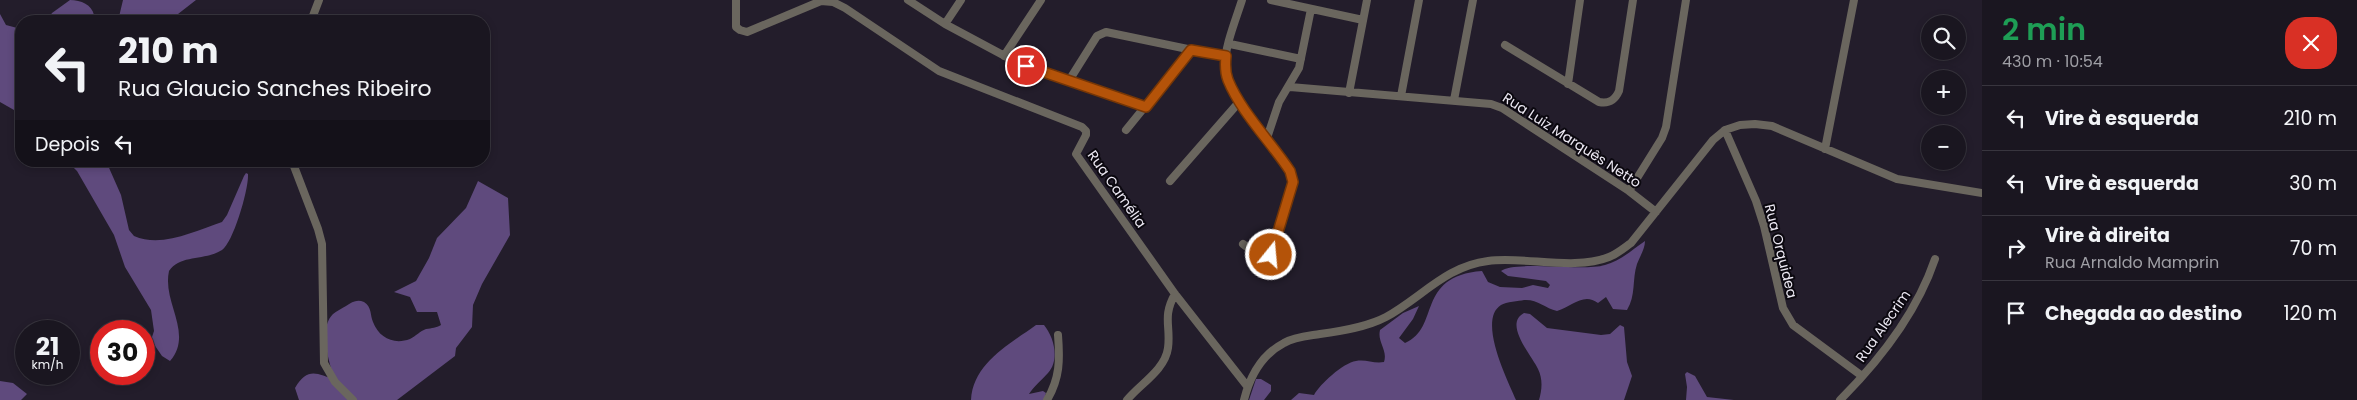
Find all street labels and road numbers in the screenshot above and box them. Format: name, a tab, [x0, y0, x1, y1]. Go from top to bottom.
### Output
street label: Rua Luiz Marquês Netto	[1499, 88, 1645, 192]
street label: Rua Camélia	[1083, 146, 1151, 232]
street label: Rua Orquidea	[1760, 202, 1802, 300]
street label: Rua Alecrim	[1851, 286, 1915, 366]

